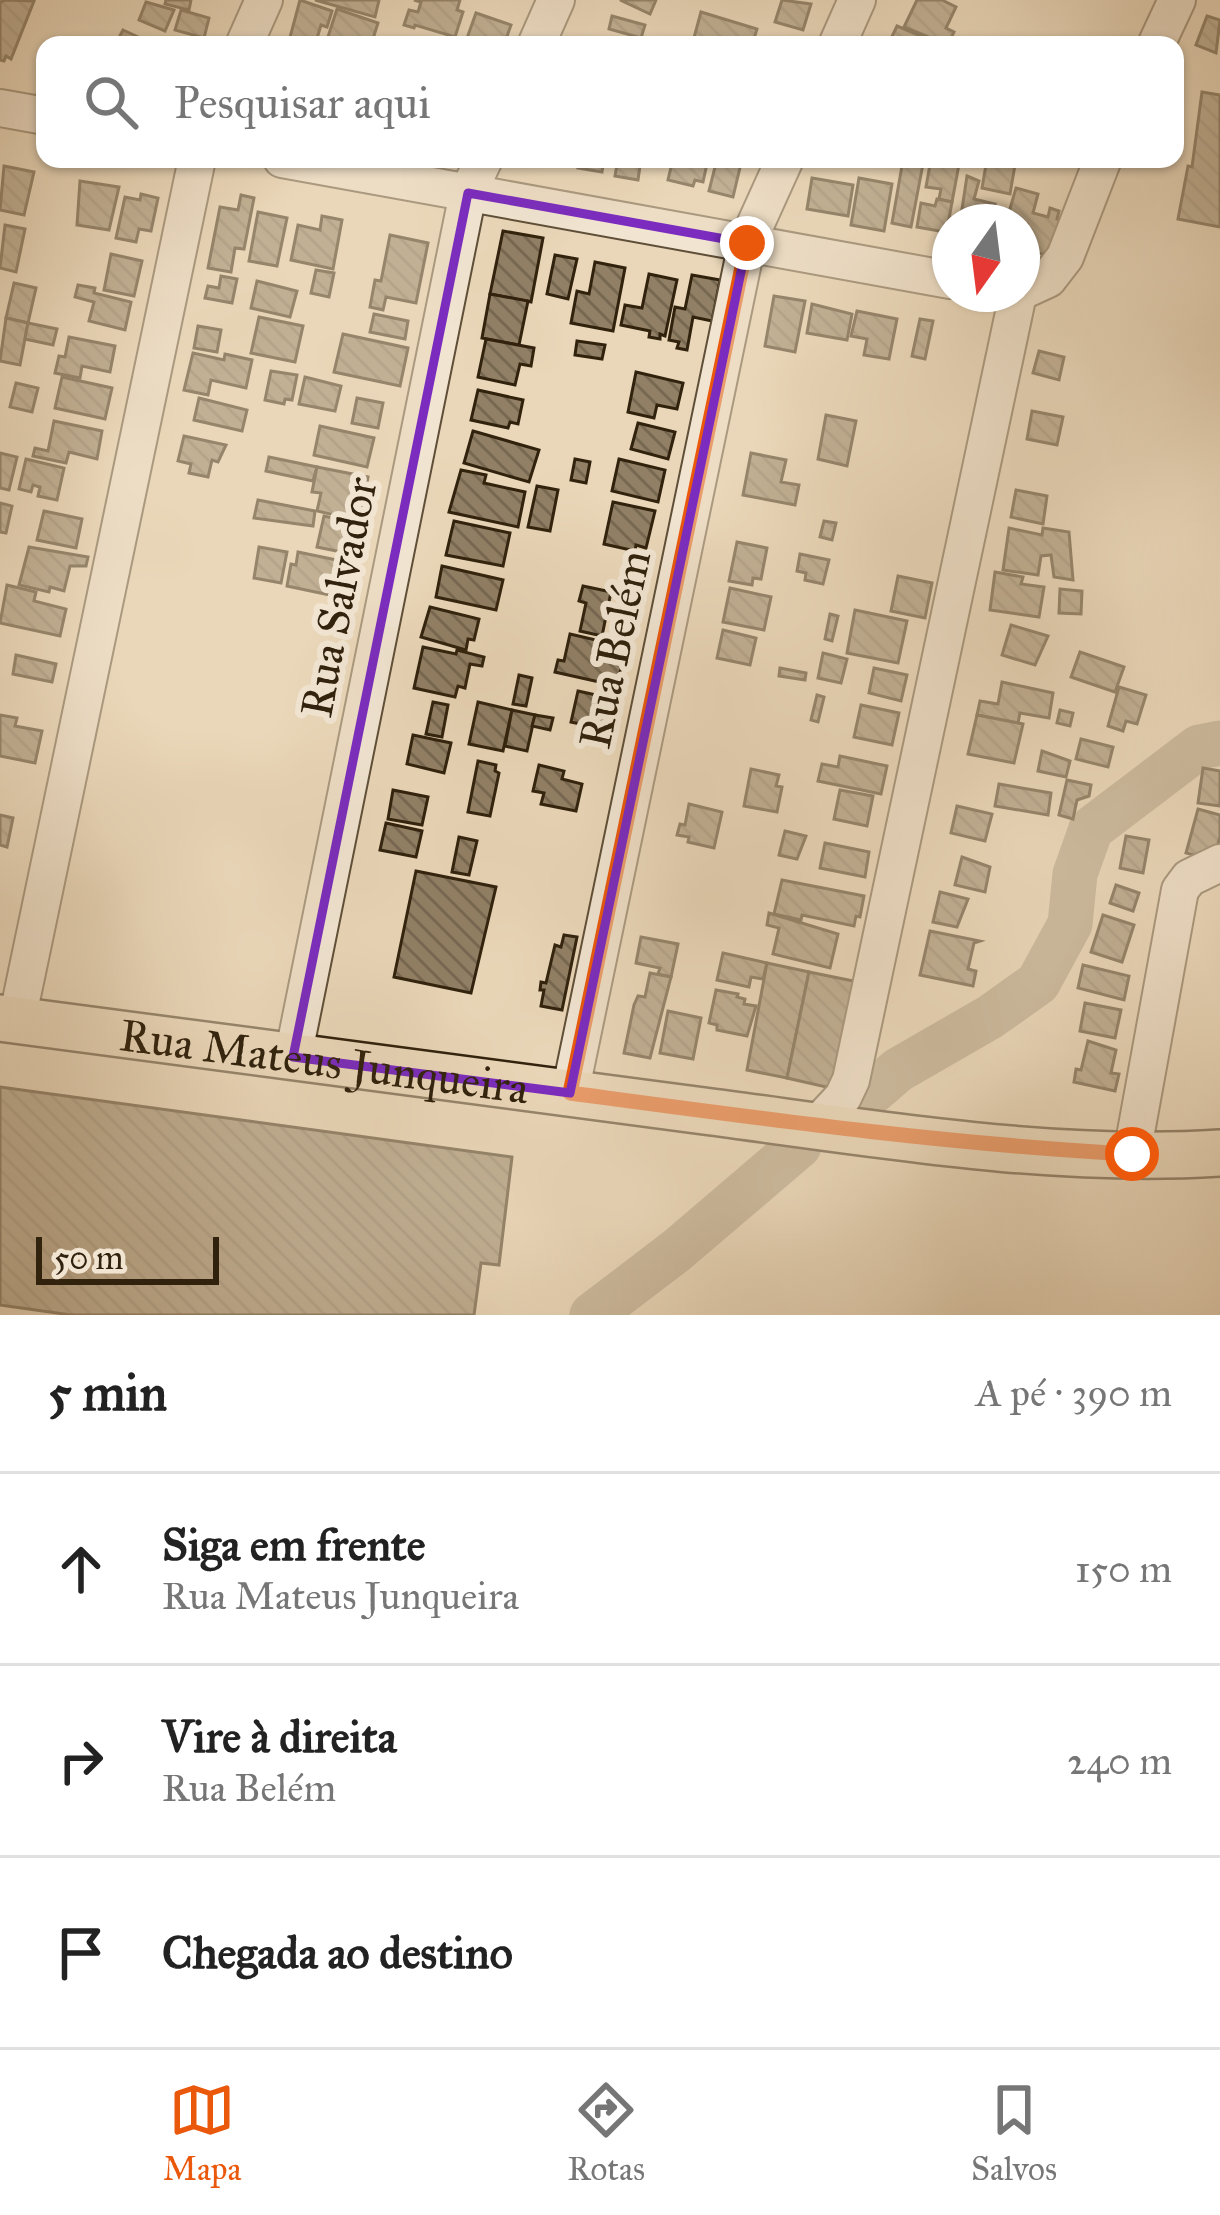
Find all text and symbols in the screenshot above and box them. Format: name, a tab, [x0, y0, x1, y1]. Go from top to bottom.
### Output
search box	[36, 36, 1184, 168]
icon: search	[78, 69, 144, 135]
text: Pesquisar aqui	[174, 75, 431, 130]
north arrow	[932, 204, 1040, 312]
route end	[720, 216, 774, 270]
street label: Rua Salvador	[288, 472, 389, 722]
street label: Rua Belém	[567, 545, 662, 753]
street label: Rua Mateus Junqueira	[116, 1007, 532, 1116]
route start	[1105, 1127, 1159, 1181]
scale bar	[36, 1231, 219, 1284]
text: 50 m	[54, 1238, 123, 1278]
text: 5 min	[48, 1362, 167, 1424]
text: A pé · 390 m	[976, 1369, 1172, 1417]
text: Siga em frente	[162, 1517, 426, 1572]
icon: ahead	[48, 1536, 114, 1602]
text: 150 m	[1075, 1545, 1172, 1593]
text: Rua Mateus Junqueira	[162, 1572, 519, 1620]
text: Vire à direita	[162, 1709, 397, 1764]
icon: right	[48, 1728, 114, 1794]
text: 240 m	[1067, 1737, 1172, 1785]
text: Rua Belém	[162, 1764, 336, 1812]
icon: arrive	[48, 1920, 114, 1986]
text: Chegada ao destino	[162, 1925, 513, 1980]
tab: Mapa	[163, 2077, 241, 2189]
tab: Rotas	[567, 2077, 645, 2189]
tab: Salvos	[971, 2077, 1057, 2189]

